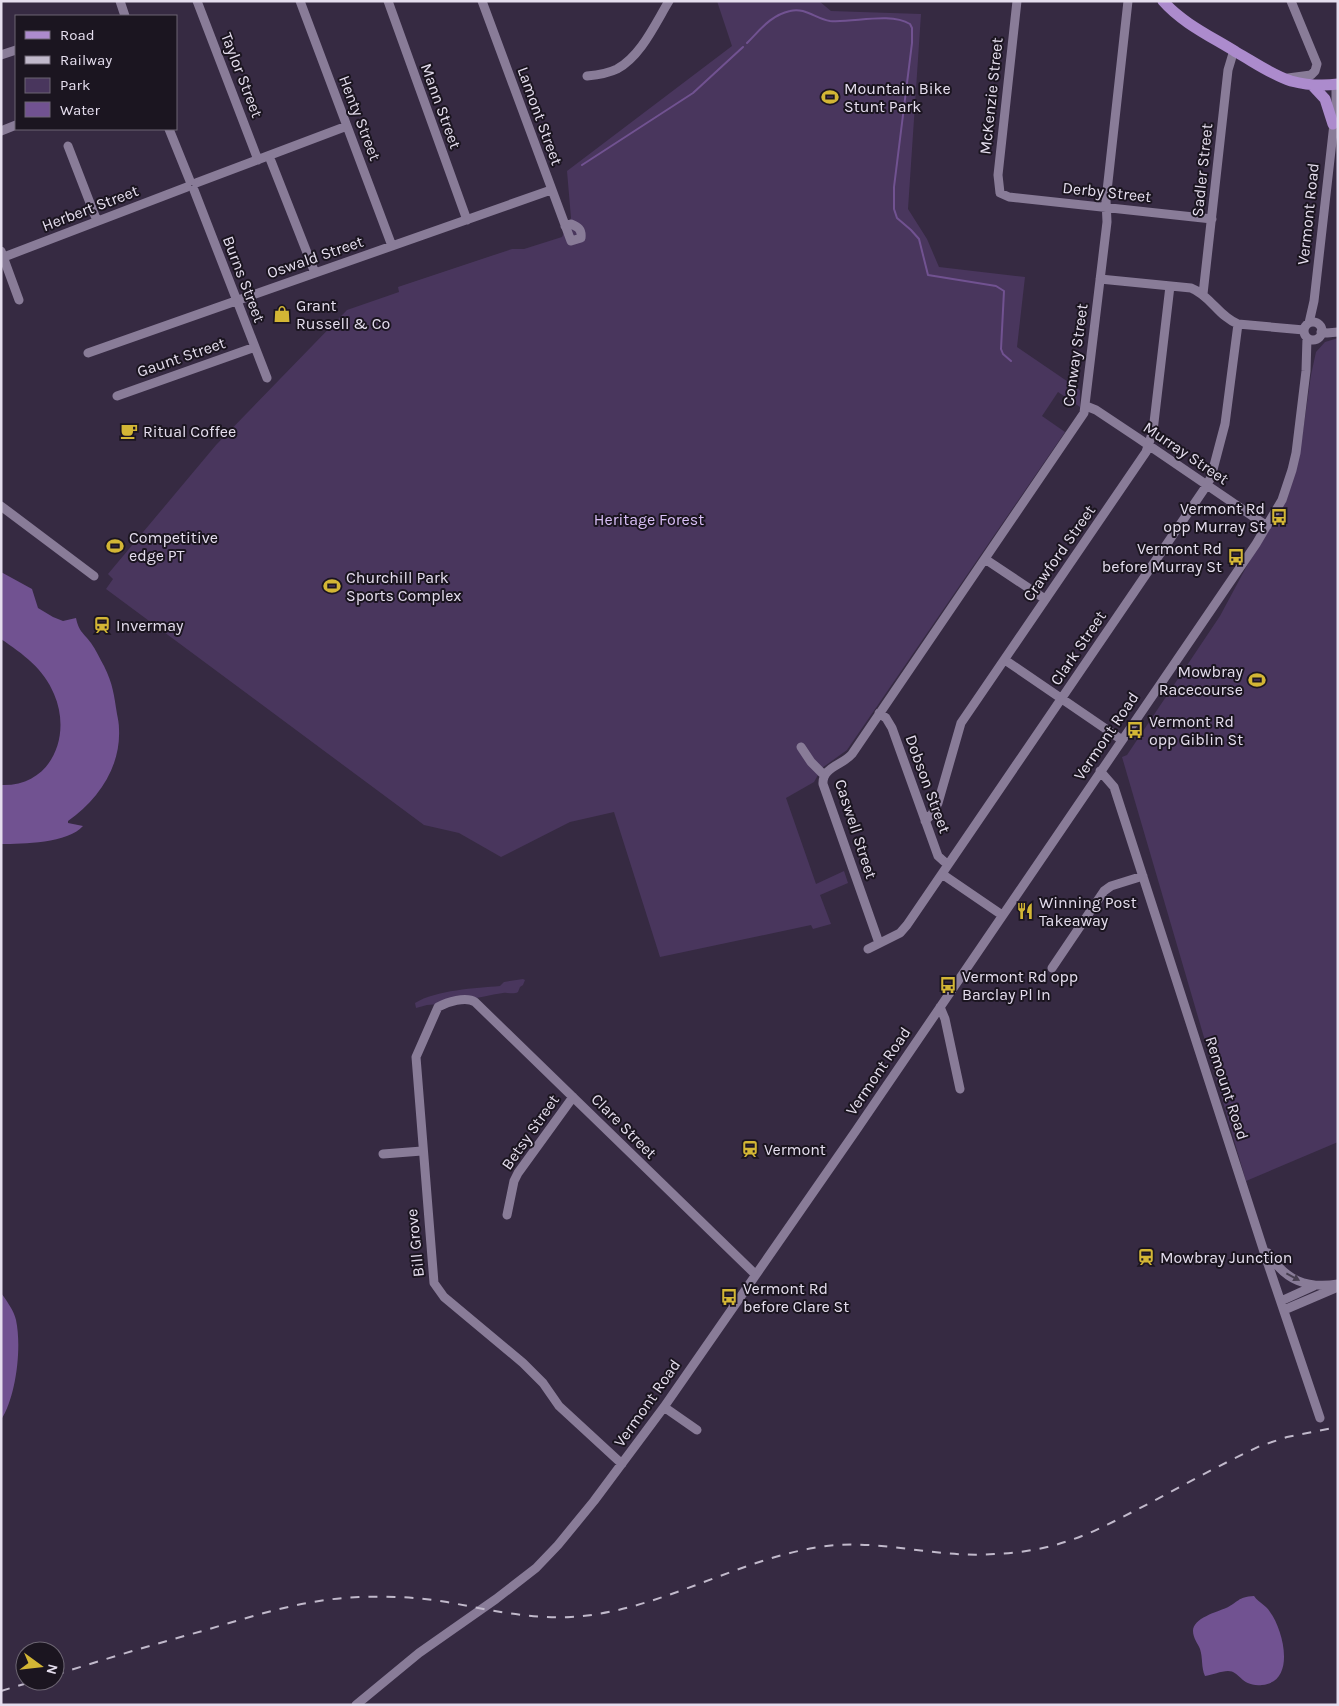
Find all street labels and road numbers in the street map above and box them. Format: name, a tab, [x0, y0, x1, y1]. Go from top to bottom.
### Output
street label: Taylor Street	[217, 30, 267, 120]
street label: McKenzie Street	[975, 36, 1007, 156]
street label: Mann Street	[417, 61, 465, 151]
street label: Lamont Street	[513, 64, 567, 168]
street label: Henty Street	[335, 73, 385, 163]
street label: Sadler Street	[1188, 122, 1216, 218]
street label: Vermont Road	[1293, 162, 1323, 266]
street label: Derby Street	[1062, 178, 1152, 206]
street label: Herbert Street	[39, 181, 141, 235]
street label: Oswald Street	[264, 232, 366, 282]
street label: Burns Street	[219, 233, 269, 325]
street label: Conway Street	[1058, 302, 1092, 408]
street label: Gaunt Street	[134, 333, 228, 381]
street label: Murray Street	[1140, 418, 1232, 488]
street label: Crawford Street	[1019, 501, 1099, 605]
street label: Clark Street	[1046, 607, 1110, 689]
street label: Vermont Road	[1069, 688, 1143, 784]
street label: Dobson Street	[901, 732, 955, 836]
street label: Caswell Street	[831, 777, 881, 881]
street label: Vermont Road	[841, 1023, 915, 1119]
street label: Remount Road	[1201, 1034, 1253, 1142]
street label: Clare Street	[587, 1089, 661, 1163]
street label: Betsy Street	[497, 1091, 563, 1173]
street label: Bill Grove	[402, 1208, 428, 1278]
street label: Vermont Road	[610, 1356, 684, 1450]

